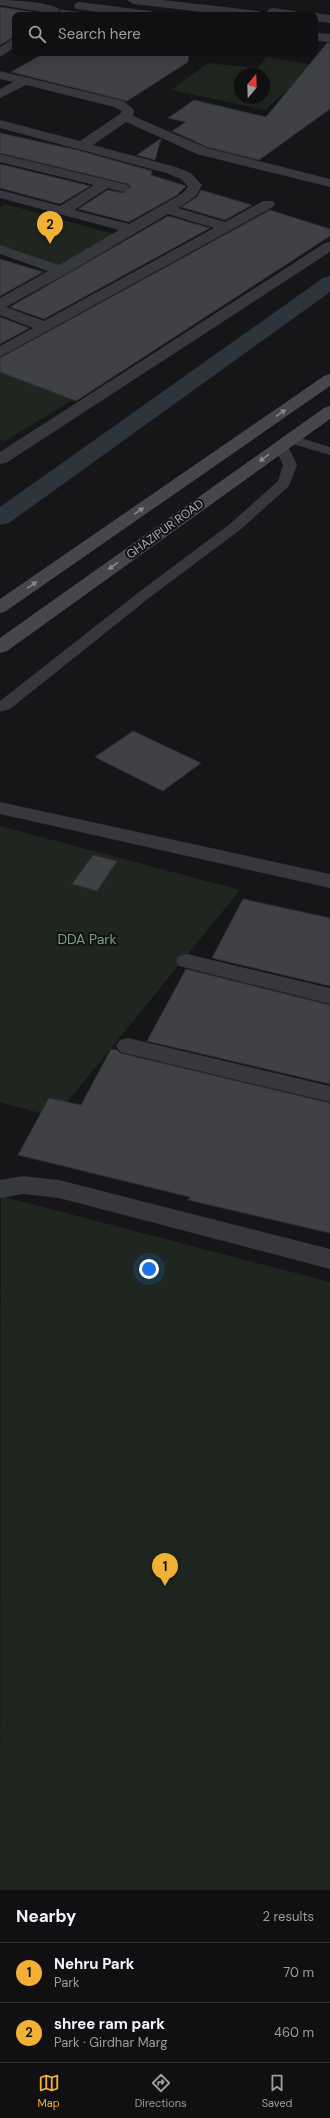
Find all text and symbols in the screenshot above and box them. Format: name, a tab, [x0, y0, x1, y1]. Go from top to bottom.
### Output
search box	[12, 12, 318, 56]
icon: search	[26, 23, 48, 45]
text: Search here	[58, 24, 141, 44]
north arrow	[234, 68, 270, 104]
pin: 2	[37, 211, 63, 244]
one-way arrow	[275, 409, 286, 417]
one-way arrow	[259, 454, 269, 462]
street label: GHAZIPUR ROAD	[123, 496, 207, 562]
one-way arrow	[134, 507, 144, 515]
one-way arrow	[107, 562, 118, 570]
one-way arrow	[27, 581, 37, 589]
park label: DDA Park	[57, 930, 117, 948]
your location	[139, 1259, 159, 1279]
pin: 1	[152, 1553, 178, 1586]
text: Nearby	[16, 1905, 76, 1927]
text: 2 results	[263, 1908, 314, 1925]
text: Nehru Park	[54, 1954, 134, 1974]
text: 1	[27, 1964, 31, 1981]
text: 70 m	[283, 1964, 314, 1981]
text: Park	[54, 1974, 80, 1991]
text: shree ram park	[54, 2014, 165, 2034]
text: 2	[25, 2024, 33, 2041]
text: 460 m	[274, 2024, 314, 2041]
text: Park · Girdhar Marg	[54, 2034, 168, 2051]
tab: Map	[38, 2072, 60, 2110]
tab: Directions	[135, 2072, 187, 2110]
tab: Saved	[262, 2072, 292, 2110]

